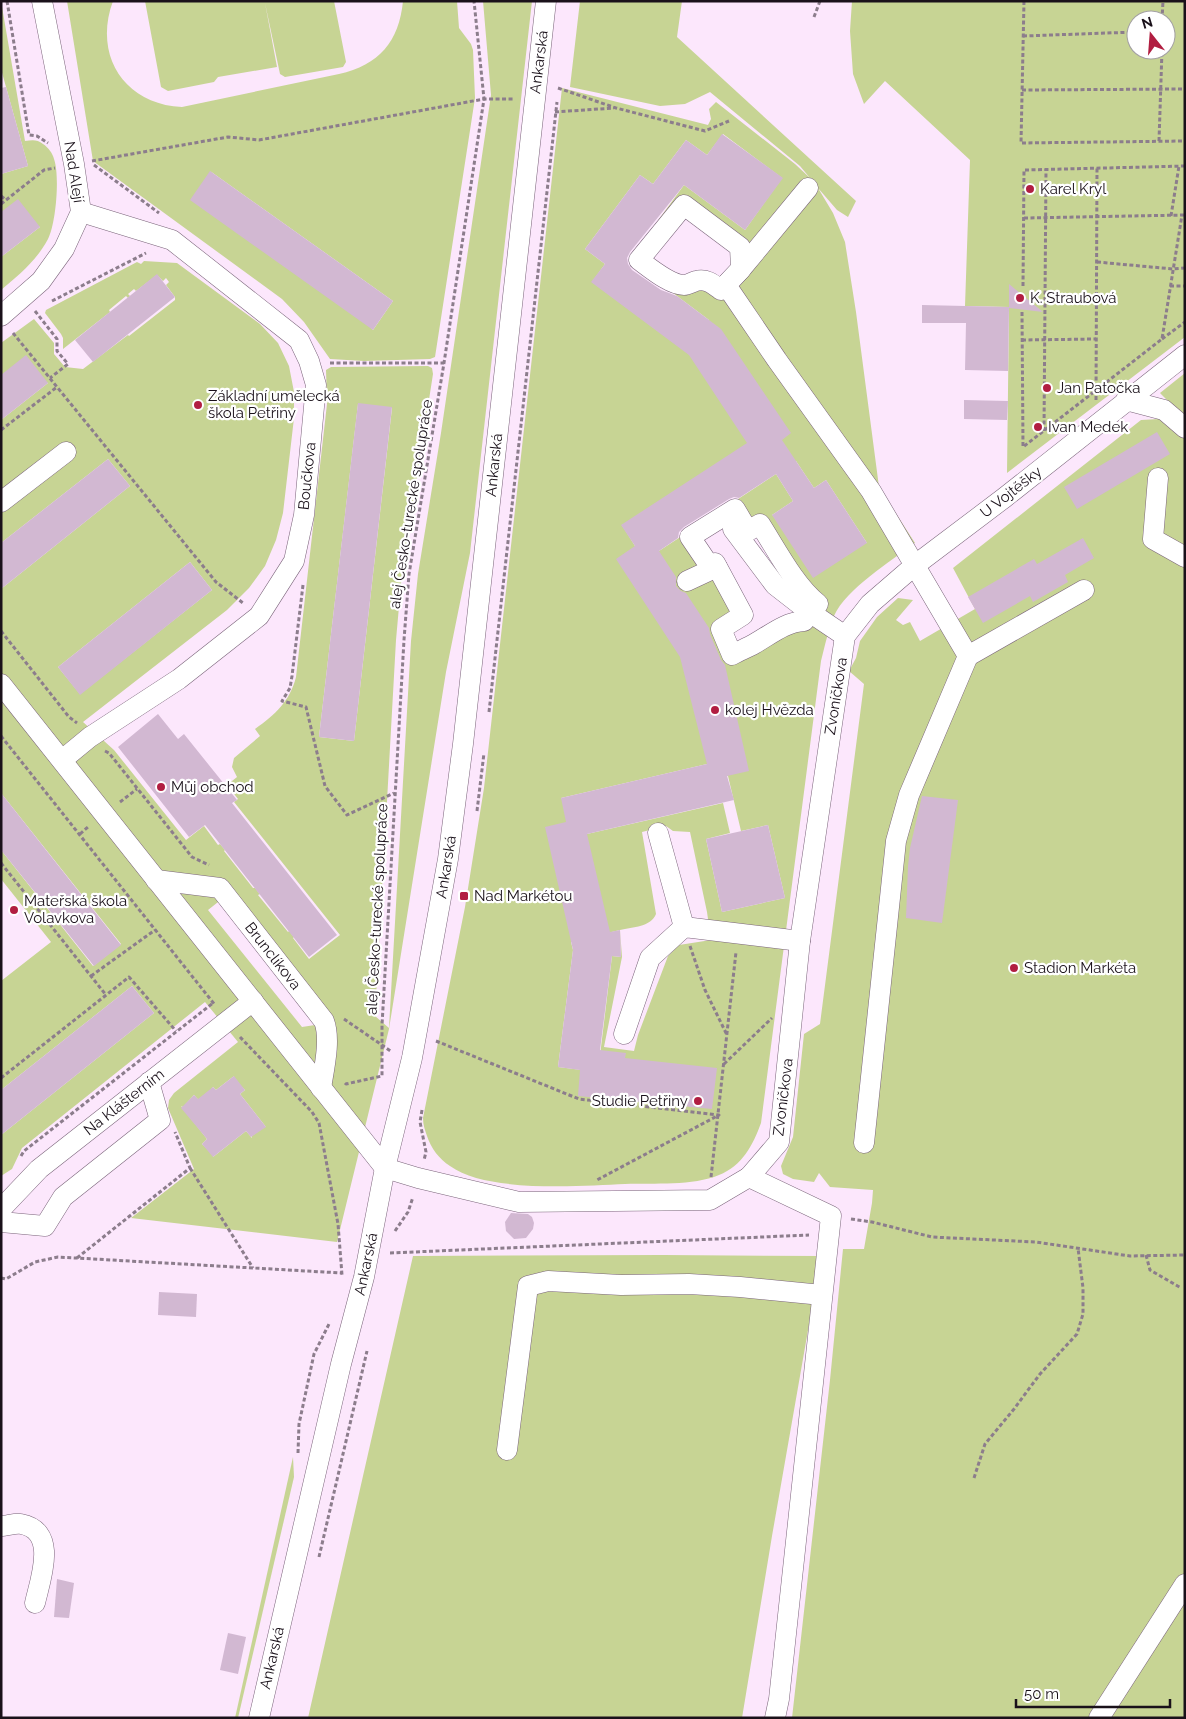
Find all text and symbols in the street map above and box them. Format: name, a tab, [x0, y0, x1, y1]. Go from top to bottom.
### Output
north arrow	[1126, 10, 1176, 60]
text: N	[1140, 13, 1155, 32]
street label: Ankarská	[526, 29, 552, 95]
street label: Nad Alejí	[60, 140, 88, 205]
place label: Karel Kryl	[1040, 180, 1107, 198]
marker: Karel Kryl	[1024, 183, 1036, 195]
place label: K. Straubová	[1030, 289, 1117, 307]
marker: K. Straubová	[1014, 292, 1026, 304]
place label: Jan Patočka	[1057, 379, 1140, 397]
marker: Jan Patočka	[1041, 382, 1053, 394]
place label: Základní umělecká škola Petřiny	[208, 387, 340, 422]
street label: alej Česko-turecké spolupráce	[385, 398, 436, 610]
marker: Základní umělecká škola Petřiny	[192, 399, 204, 411]
place label: Ivan Medek	[1048, 418, 1128, 436]
marker: Ivan Medek	[1032, 421, 1044, 433]
street label: Ankarská	[482, 432, 506, 498]
street label: Boučkova	[294, 441, 320, 511]
street label: U Vojtěšky	[977, 462, 1045, 522]
street label: Zvoníčkova	[821, 656, 851, 736]
place label: kolej Hvězda	[725, 701, 814, 719]
marker: kolej Hvězda	[709, 704, 721, 716]
place label: Můj obchod	[171, 778, 254, 796]
marker: Můj obchod	[155, 781, 167, 793]
street label: alej Česko-turecké spolupráce	[361, 803, 392, 1015]
street label: Ankarská	[432, 834, 460, 900]
place label: Nad Markétou	[474, 887, 572, 905]
marker: Nad Markétou	[458, 890, 470, 902]
place label: Mateřská škola Volavkova	[24, 892, 127, 927]
marker: Mateřská škola Volavkova	[8, 904, 20, 916]
street label: Brunclíkova	[241, 919, 305, 993]
place label: Stadion Markéta	[1024, 959, 1136, 977]
marker: Stadion Markéta	[1008, 962, 1020, 974]
street label: Zvoníčkova	[769, 1057, 797, 1137]
street label: Na Klášterním	[80, 1065, 168, 1139]
place label: Studie Petřiny	[592, 1092, 688, 1110]
marker: Studie Petřiny	[692, 1095, 704, 1107]
street label: Ankarská	[351, 1231, 381, 1297]
street label: Ankarská	[256, 1625, 288, 1691]
scale bar	[1016, 1676, 1170, 1708]
text: 50 m	[1024, 1685, 1059, 1703]

